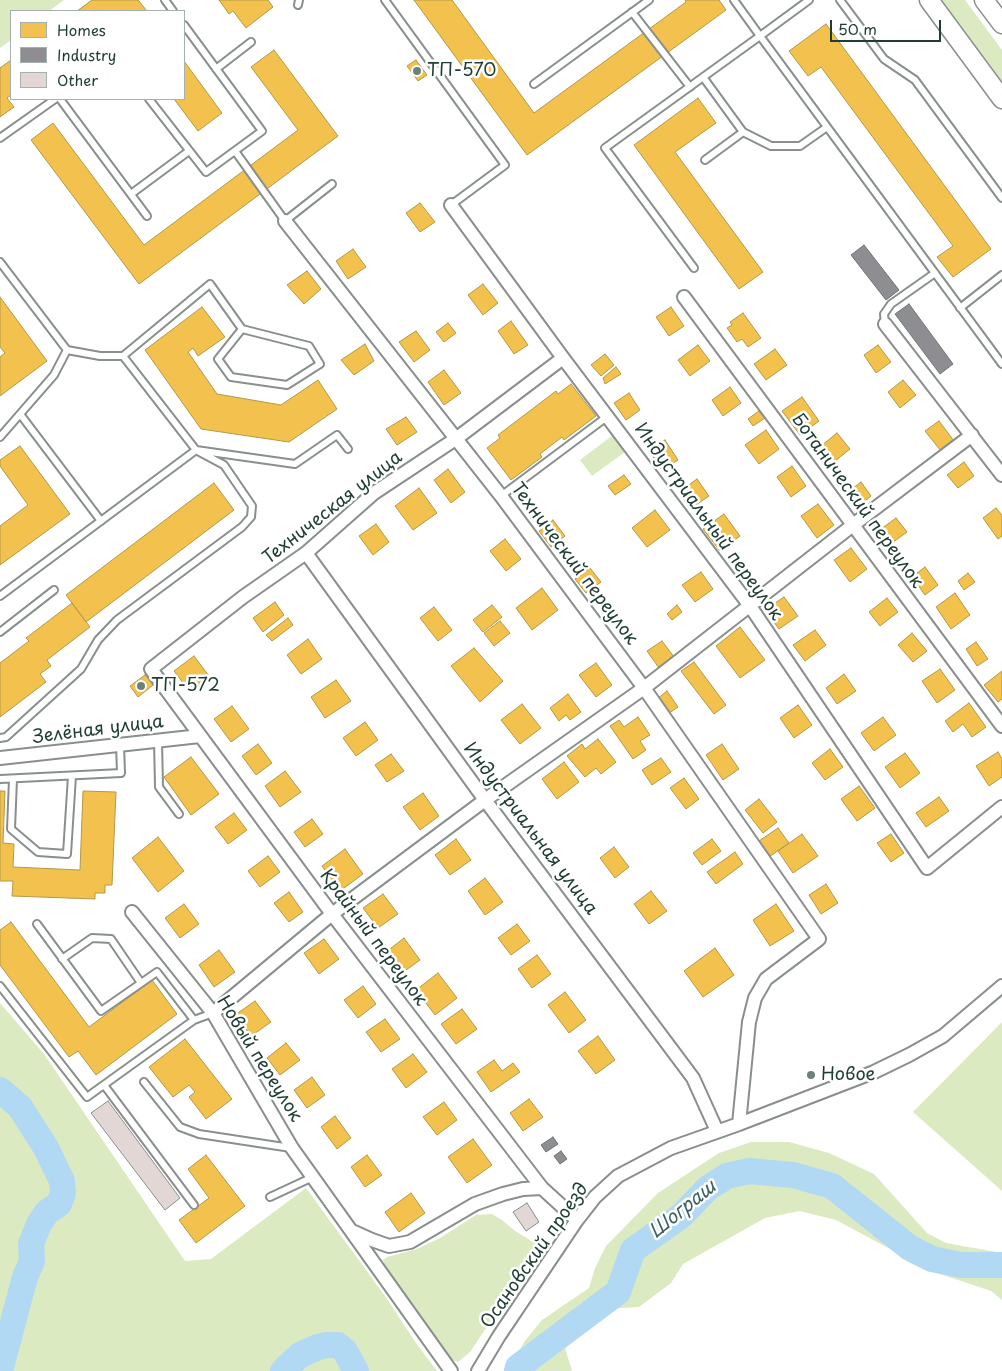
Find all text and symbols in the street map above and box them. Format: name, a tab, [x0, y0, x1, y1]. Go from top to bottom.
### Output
legend	[10, 10, 185, 100]
scale bar	[832, 10, 943, 42]
text: 50 m	[838, 17, 877, 40]
text: Homes	[57, 18, 106, 41]
text: Industry	[57, 43, 116, 66]
place label: ТП-570	[427, 60, 496, 82]
marker: ТП-570	[411, 65, 423, 77]
text: Other	[57, 68, 98, 91]
street label: Ботанический переулок	[786, 410, 928, 592]
street label: Индустриальный переулок	[629, 419, 787, 625]
street label: Техническая улица	[259, 447, 407, 569]
street label: Технический переулок	[506, 479, 642, 649]
place label: ТП-572	[151, 675, 220, 697]
marker: ТП-572	[135, 680, 147, 692]
street label: Зелёная улица	[31, 711, 165, 749]
street label: Индустриальная улица	[458, 739, 602, 919]
street label: Крайный переулок	[315, 866, 431, 1010]
street label: Новый переулок	[212, 992, 306, 1126]
place label: Новое	[821, 1064, 875, 1086]
marker: Новое	[805, 1069, 817, 1081]
water label: Шограш	[645, 1176, 721, 1244]
street label: Осановский проезд	[477, 1179, 593, 1333]

